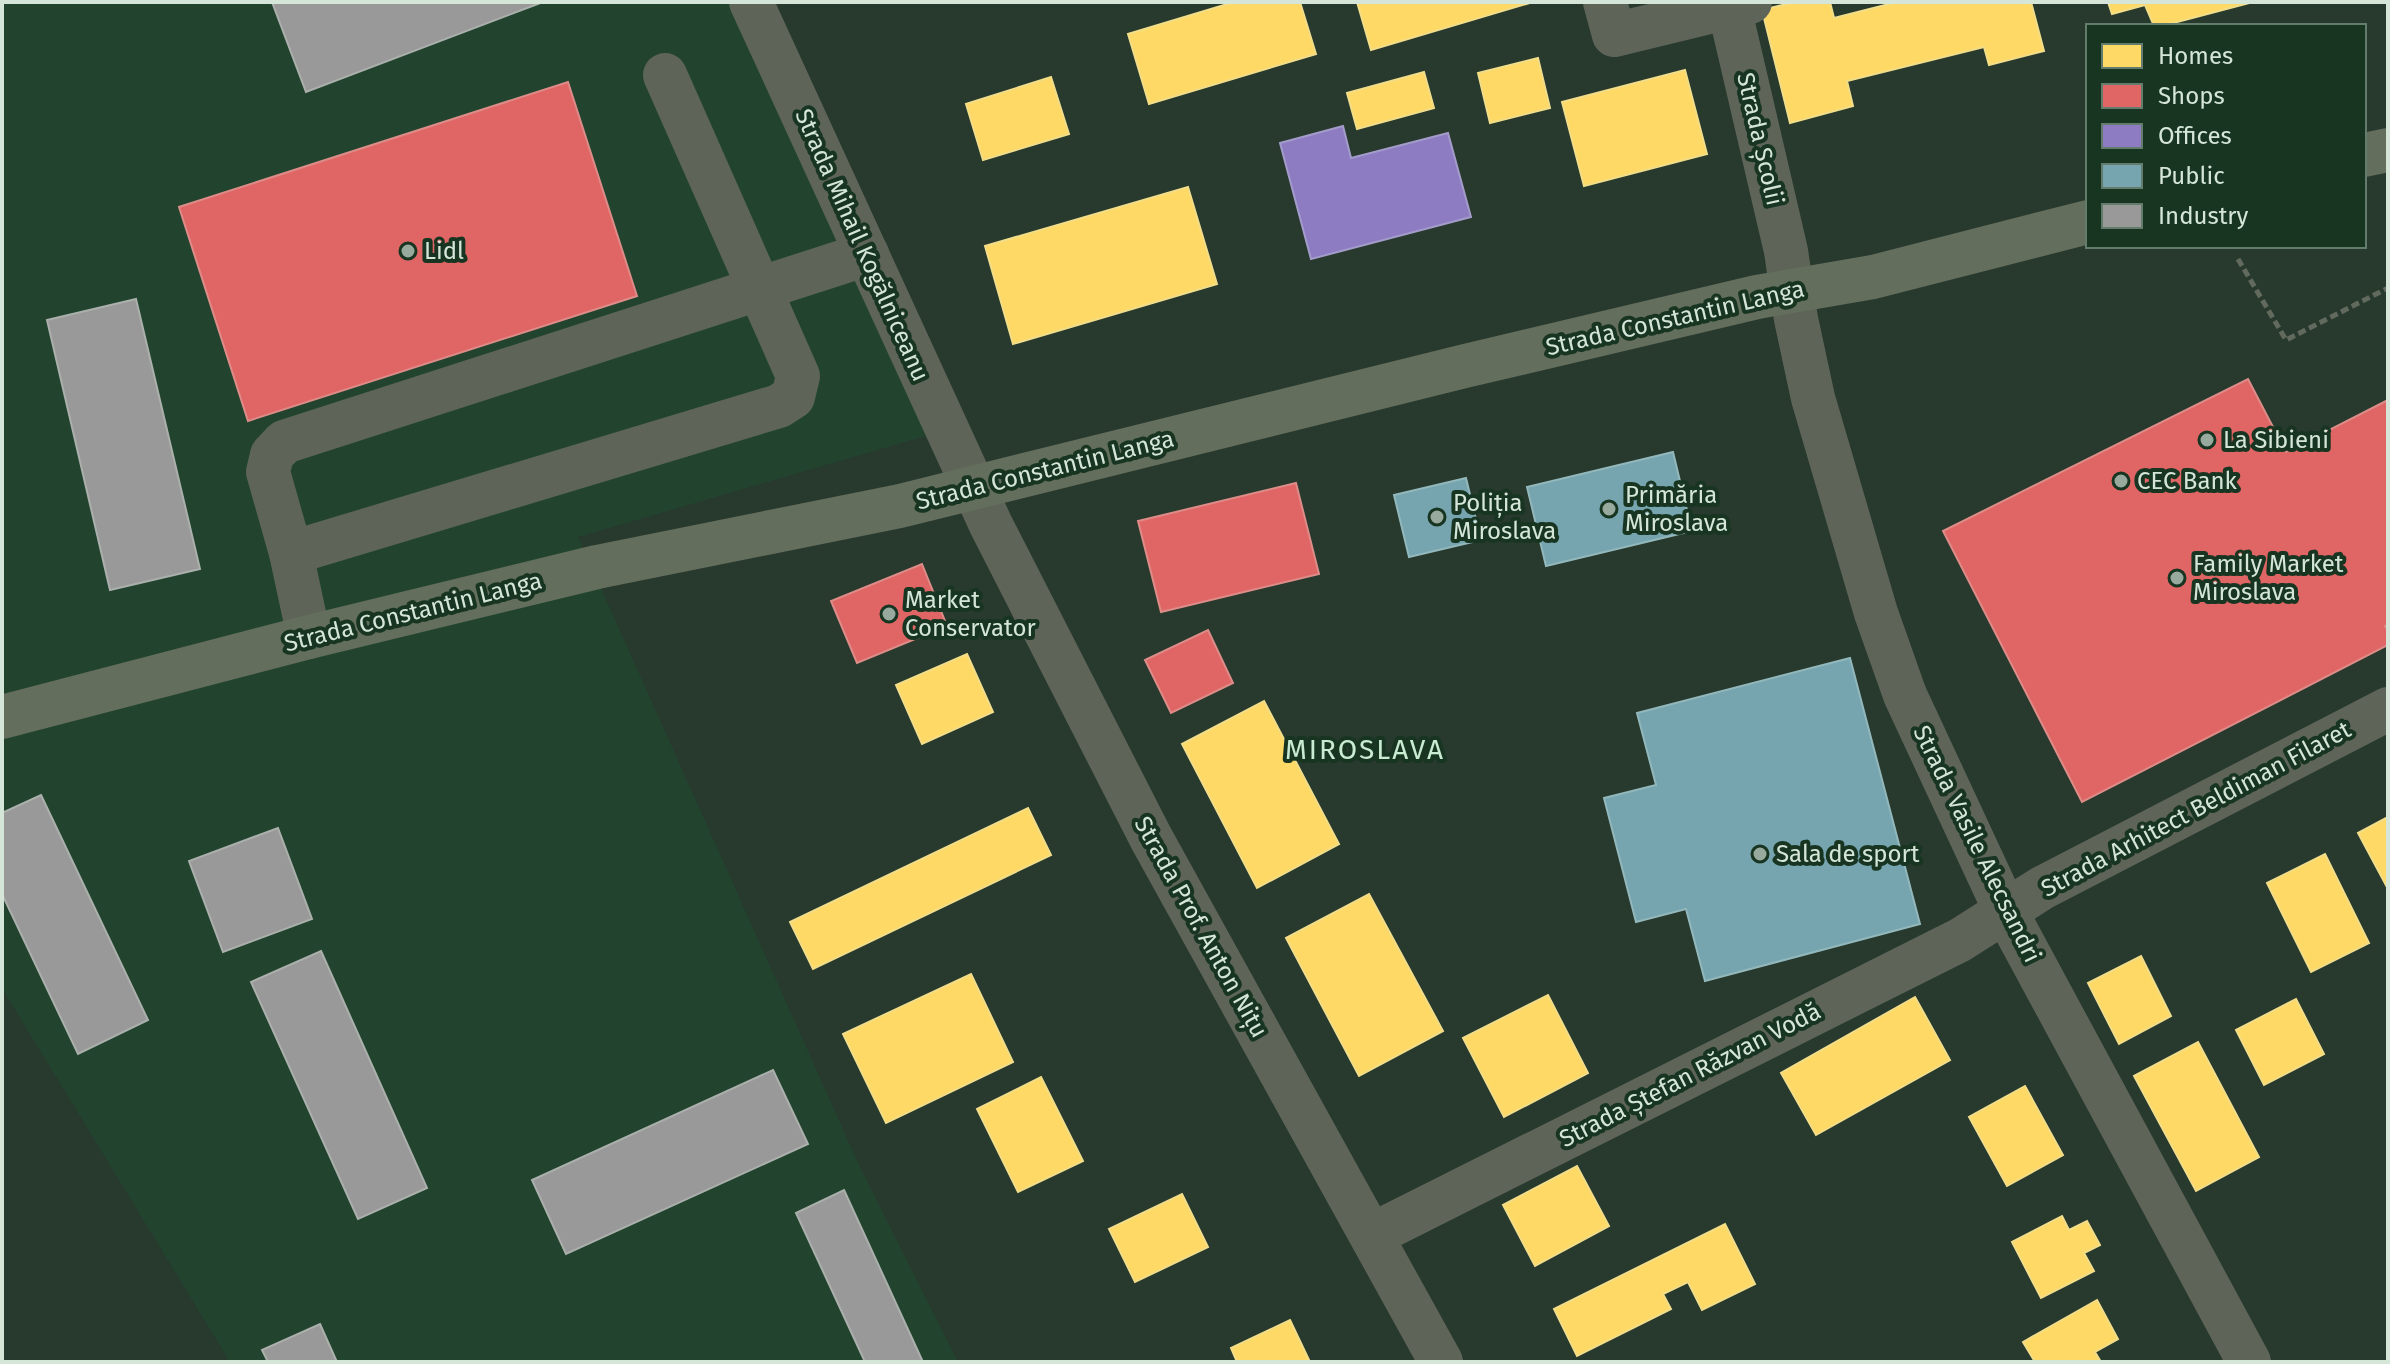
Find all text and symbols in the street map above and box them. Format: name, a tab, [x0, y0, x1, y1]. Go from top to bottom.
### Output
legend	[2086, 24, 2366, 248]
text: Homes	[2158, 42, 2233, 70]
street label: Strada Școlii	[1730, 70, 1789, 208]
text: Shops	[2158, 82, 2225, 110]
street label: Strada Mihail Kogălniceanu	[789, 104, 935, 386]
text: Offices	[2158, 122, 2232, 150]
text: Public	[2158, 162, 2225, 190]
text: Industry	[2158, 202, 2249, 230]
place label: Lidl	[424, 237, 464, 265]
marker: Lidl	[399, 242, 417, 260]
street label: Strada Constantin Langa	[1543, 275, 1807, 361]
street label: Strada Constantin Langa	[913, 424, 1177, 516]
place label: La Sibieni	[2223, 426, 2329, 454]
marker: La Sibieni	[2198, 431, 2216, 449]
place label: CEC Bank	[2137, 467, 2238, 495]
marker: CEC Bank	[2112, 472, 2130, 490]
place label: Primăria Miroslava	[1625, 481, 1728, 537]
place label: Poliția Miroslava	[1453, 489, 1556, 545]
marker: Primăria Miroslava	[1600, 500, 1618, 518]
marker: Poliția Miroslava	[1428, 508, 1446, 526]
place label: Family Market Miroslava	[2193, 550, 2344, 606]
street label: Strada Constantin Langa	[281, 566, 545, 658]
marker: Family Market Miroslava	[2168, 569, 2186, 587]
place label: Market Conservator	[905, 586, 1036, 642]
marker: Market Conservator	[880, 605, 898, 623]
street label: Strada Arhitect Beldiman Filaret	[2036, 715, 2356, 903]
street label: Strada Vasile Alecsandri	[1907, 721, 2047, 967]
district label: MIROSLAVA	[1285, 733, 1445, 766]
street label: Strada Prof. Anton Nițu	[1128, 812, 1273, 1043]
place label: Sala de sport	[1776, 840, 1920, 868]
marker: Sala de sport	[1751, 845, 1769, 863]
street label: Strada Ștefan Răzvan Vodă	[1555, 997, 1826, 1154]

